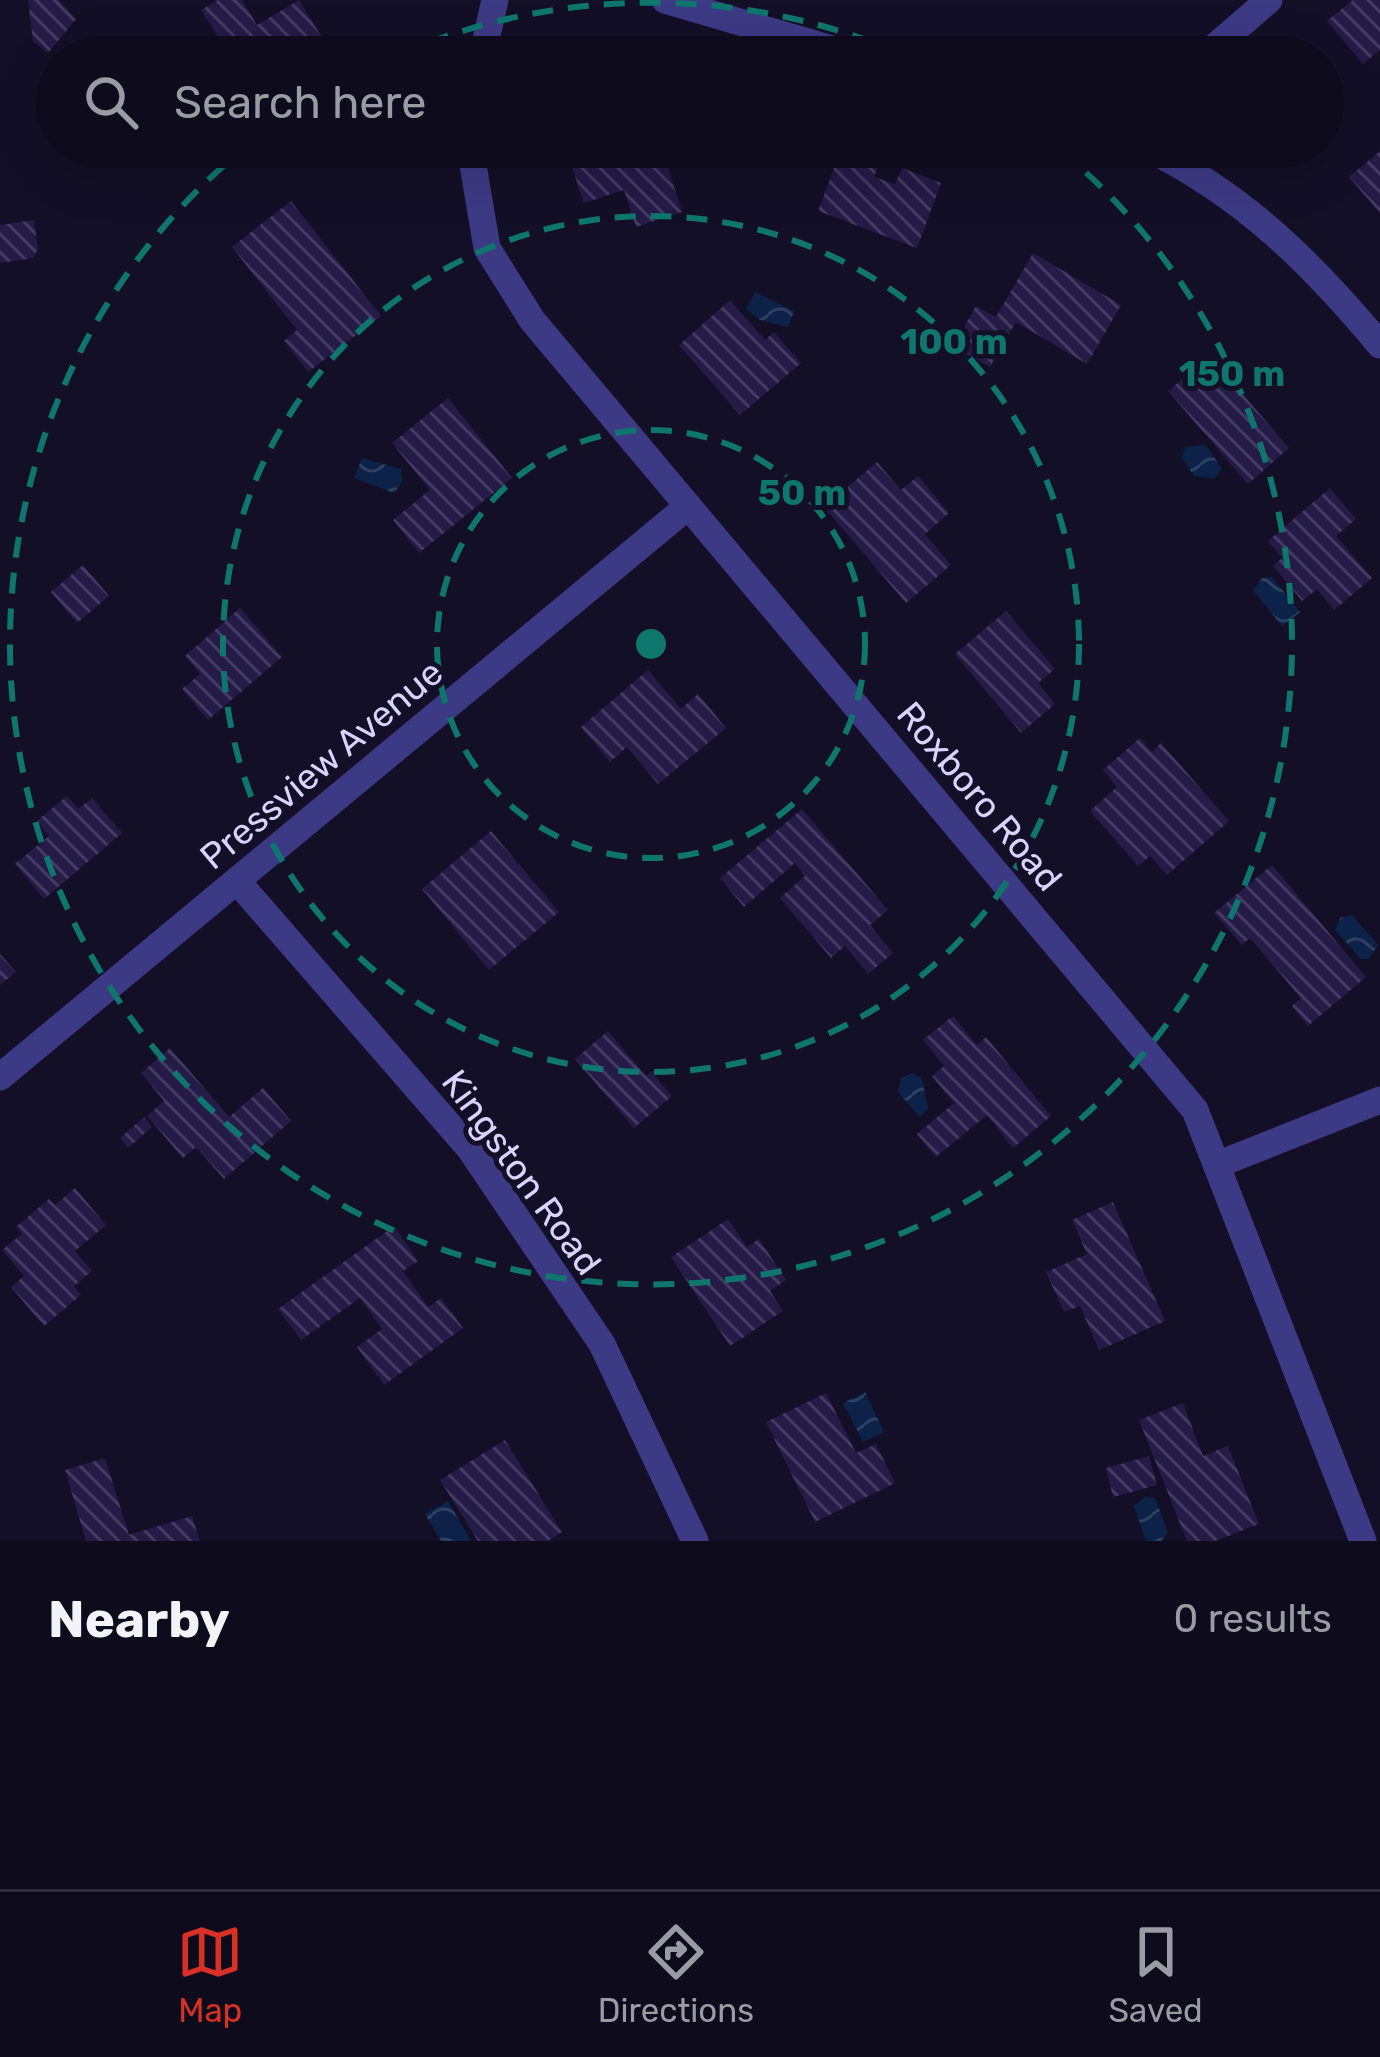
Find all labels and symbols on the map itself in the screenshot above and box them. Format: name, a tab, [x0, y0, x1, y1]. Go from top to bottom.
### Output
text: 100 m	[900, 320, 1008, 363]
text: 150 m	[1179, 352, 1285, 395]
text: 50 m	[758, 471, 846, 514]
centre of rings	[630, 623, 672, 665]
street label: Pressview Avenue	[191, 651, 451, 878]
street label: Roxboro Road	[888, 693, 1071, 899]
street label: Kingston Road	[433, 1061, 610, 1283]

